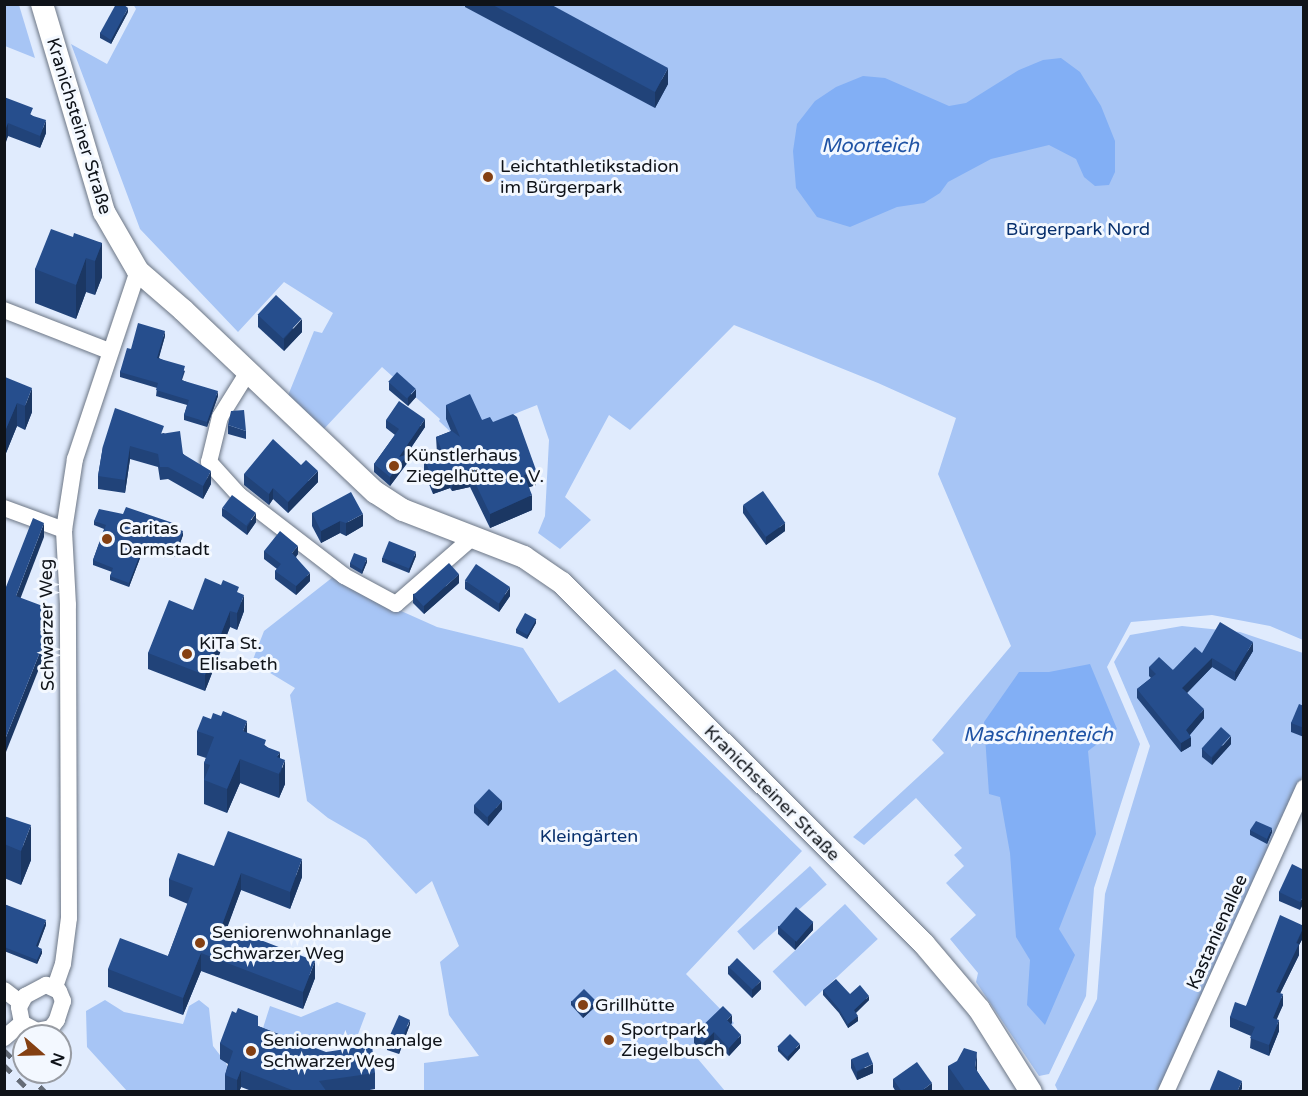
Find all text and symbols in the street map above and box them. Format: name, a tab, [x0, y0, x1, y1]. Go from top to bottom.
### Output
street label: Kranichsteiner Straße	[42, 35, 116, 217]
water label: Moorteich	[821, 134, 919, 158]
place label: Leichtathletikstadion im Bürgerpark	[500, 156, 679, 198]
marker: Leichtathletikstadion im Bürgerpark	[481, 170, 495, 184]
park label: Bürgerpark Nord	[1006, 218, 1150, 240]
place label: Künstlerhaus Ziegelhütte e. V.	[406, 445, 544, 488]
marker: Künstlerhaus Ziegelhütte e. V.	[387, 459, 401, 473]
place label: Caritas Darmstadt	[119, 518, 210, 560]
marker: Caritas Darmstadt	[100, 532, 114, 546]
street label: Schwarzer Weg	[35, 559, 59, 691]
place label: KiTa St. Elisabeth	[199, 633, 278, 676]
marker: KiTa St. Elisabeth	[180, 647, 194, 661]
street label: Kranichsteiner Straße	[699, 720, 845, 866]
water label: Maschinenteich	[963, 723, 1113, 747]
park label: Kleingärten	[540, 825, 638, 847]
street label: Kastanienallee	[1182, 871, 1252, 993]
place label: Seniorenwohnanlage Schwarzer Weg	[212, 922, 391, 964]
marker: Seniorenwohnanlage Schwarzer Weg	[193, 936, 207, 950]
place label: Grillhütte	[595, 994, 675, 1016]
marker: Grillhütte	[576, 998, 590, 1012]
place label: Sportpark Ziegelbusch	[621, 1019, 725, 1062]
north arrow	[12, 1024, 72, 1084]
place label: Seniorenwohnanalge Schwarzer Weg	[263, 1030, 442, 1072]
marker: Sportpark Ziegelbusch	[602, 1033, 616, 1047]
marker: Seniorenwohnanalge Schwarzer Weg	[244, 1044, 258, 1058]
text: N	[45, 1050, 69, 1069]

